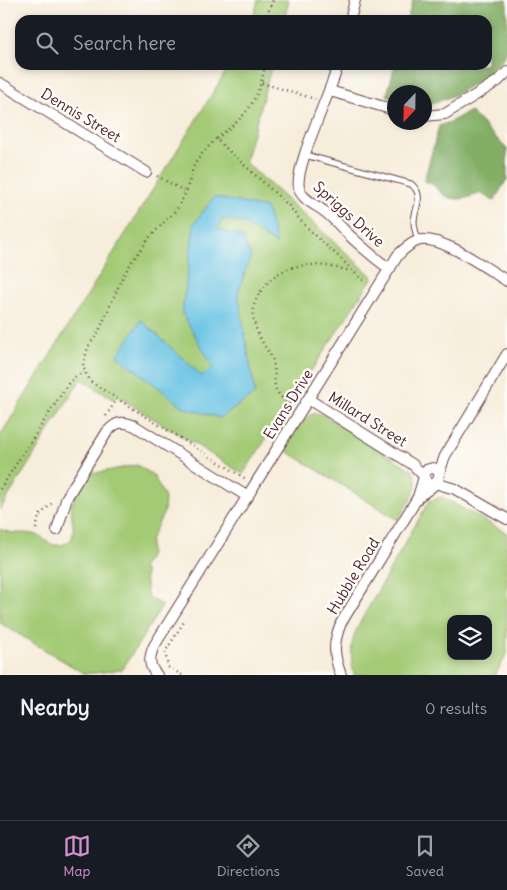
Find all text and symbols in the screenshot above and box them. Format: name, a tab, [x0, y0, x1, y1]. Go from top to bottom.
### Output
search box	[15, 15, 492, 70]
icon: search	[33, 29, 61, 57]
text: Search here	[73, 31, 176, 55]
street label: Dennis Street	[38, 84, 124, 146]
north arrow	[387, 85, 432, 130]
street label: Spriggs Drive	[310, 177, 388, 251]
street label: Evans Drive	[259, 365, 317, 443]
street label: Millard Street	[325, 387, 411, 451]
street label: Hubble Road	[323, 534, 383, 618]
map controls	[447, 615, 492, 660]
button: layers	[447, 615, 492, 660]
text: Nearby	[20, 694, 90, 721]
text: 0 results	[425, 698, 487, 718]
tab: Map	[63, 832, 91, 880]
tab: Directions	[217, 832, 280, 880]
tab: Saved	[406, 832, 444, 880]

